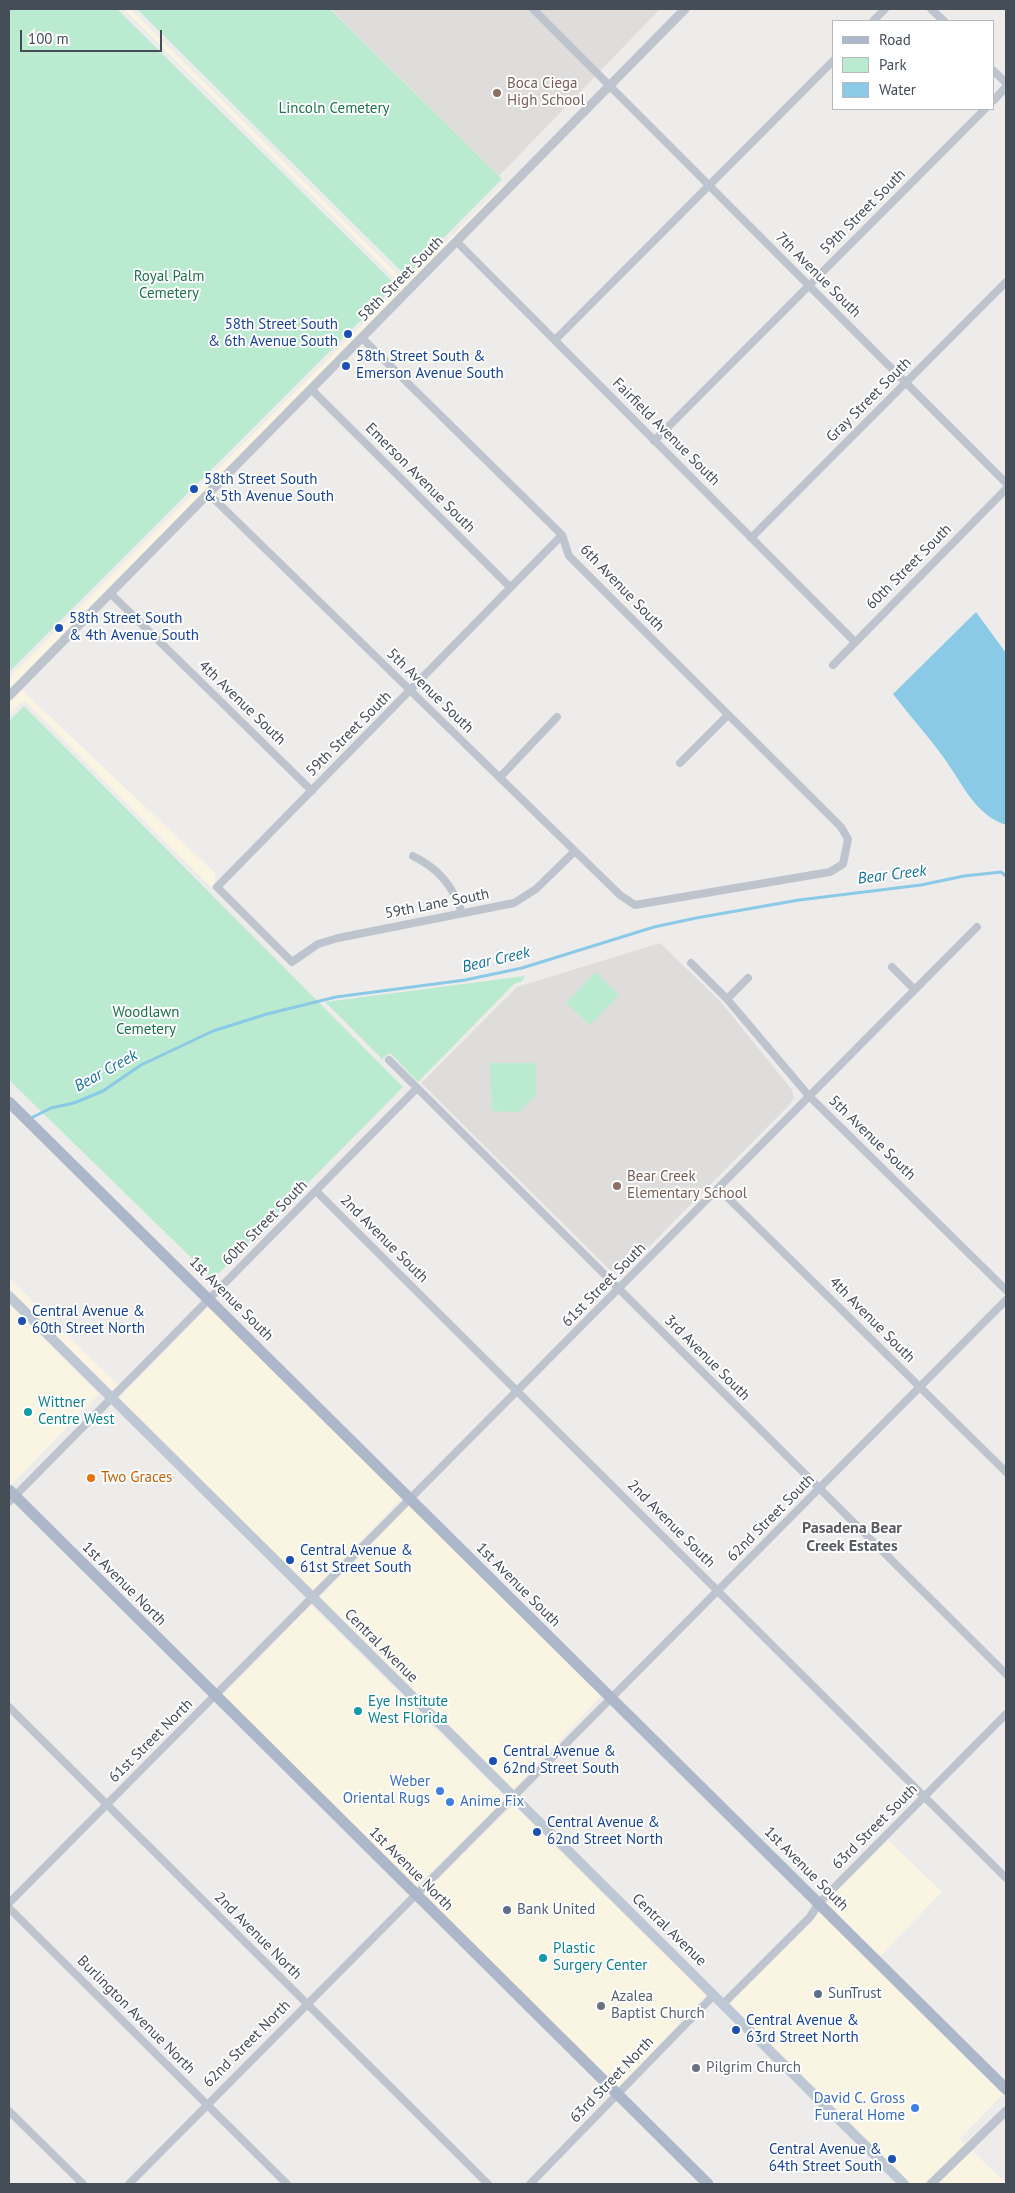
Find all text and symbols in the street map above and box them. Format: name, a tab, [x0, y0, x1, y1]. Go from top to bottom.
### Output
scale bar	[22, 20, 165, 52]
legend	[832, 20, 995, 110]
text: 100 m	[28, 29, 69, 48]
text: Road	[879, 30, 911, 49]
text: Park	[879, 55, 907, 74]
place label: Boca Ciega High School	[507, 75, 585, 110]
text: Water	[879, 80, 916, 99]
marker: Boca Ciega High School	[491, 87, 503, 99]
park label: Lincoln Cemetery	[278, 100, 390, 118]
street label: 59th Street South	[817, 166, 909, 258]
street label: 7th Avenue South	[772, 229, 864, 321]
street label: 58th Street South	[355, 233, 447, 325]
park label: Royal Palm Cemetery	[134, 268, 204, 303]
place label: 58th Street South & 6th Avenue South	[208, 316, 338, 351]
marker: 58th Street South & 6th Avenue South	[342, 328, 354, 340]
place label: 58th Street South & Emerson Avenue South	[356, 348, 504, 383]
street label: Gray Street South	[823, 354, 915, 446]
marker: 58th Street South & Emerson Avenue South	[340, 360, 352, 372]
street label: Fairfield Avenue South	[608, 374, 724, 490]
street label: Emerson Avenue South	[361, 419, 479, 537]
place label: 58th Street South & 5th Avenue South	[204, 471, 334, 506]
marker: 58th Street South & 5th Avenue South	[188, 483, 200, 495]
street label: 60th Street South	[863, 521, 955, 613]
street label: 6th Avenue South	[576, 541, 668, 635]
place label: 58th Street South & 4th Avenue South	[69, 610, 199, 645]
marker: 58th Street South & 4th Avenue South	[53, 622, 65, 634]
street label: 5th Avenue South	[383, 645, 477, 737]
street label: 4th Avenue South	[195, 657, 289, 749]
street label: 59th Street South	[303, 688, 395, 780]
water label: Bear Creek	[857, 861, 927, 889]
street label: 59th Lane South	[383, 885, 491, 923]
water label: Bear Creek	[460, 943, 532, 977]
park label: Woodlawn Cemetery	[113, 1004, 179, 1039]
water label: Bear Creek	[71, 1046, 141, 1096]
street label: 5th Avenue South	[825, 1092, 919, 1184]
place label: Bear Creek Elementary School	[627, 1168, 747, 1203]
street label: 60th Street South	[219, 1177, 311, 1269]
marker: Bear Creek Elementary School	[611, 1180, 623, 1192]
street label: 2nd Avenue South	[336, 1191, 432, 1287]
street label: 61st Street South	[558, 1239, 650, 1331]
street label: 1st Avenue South	[185, 1253, 277, 1345]
street label: 4th Avenue South	[825, 1273, 919, 1367]
place label: Central Avenue & 60th Street North	[32, 1303, 145, 1338]
street label: 3rd Avenue South	[660, 1311, 754, 1405]
marker: Central Avenue & 60th Street North	[16, 1315, 28, 1327]
place label: Wittner Centre West	[38, 1394, 114, 1429]
marker: Wittner Centre West	[22, 1406, 34, 1418]
place label: Two Graces	[101, 1469, 172, 1487]
street label: 62nd Street South	[724, 1471, 818, 1565]
marker: Two Graces	[85, 1472, 97, 1484]
street label: 2nd Avenue South	[623, 1476, 719, 1572]
district label: Pasadena Bear Creek Estates	[802, 1518, 902, 1556]
street label: 1st Avenue North	[78, 1538, 170, 1630]
street label: 1st Avenue South	[472, 1539, 564, 1631]
place label: Central Avenue & 61st Street South	[300, 1542, 413, 1577]
marker: Central Avenue & 61st Street South	[284, 1554, 296, 1566]
street label: Central Avenue	[340, 1605, 422, 1687]
place label: Eye Institute West Florida	[368, 1693, 448, 1728]
street label: 61st Street North	[105, 1695, 197, 1787]
marker: Eye Institute West Florida	[352, 1705, 364, 1717]
place label: Central Avenue & 62nd Street South	[503, 1743, 619, 1778]
marker: Central Avenue & 62nd Street South	[487, 1755, 499, 1767]
place label: Weber Oriental Rugs	[343, 1773, 430, 1808]
street label: 63rd Street South	[829, 1781, 921, 1873]
marker: Weber Oriental Rugs	[434, 1785, 446, 1797]
place label: Anime Fix	[460, 1793, 524, 1811]
marker: Anime Fix	[444, 1796, 456, 1808]
place label: Central Avenue & 62nd Street North	[547, 1814, 663, 1849]
street label: 1st Avenue North	[365, 1823, 457, 1915]
street label: 1st Avenue South	[760, 1823, 852, 1915]
marker: Central Avenue & 62nd Street North	[531, 1826, 543, 1838]
street label: 2nd Avenue North	[211, 1889, 305, 1983]
street label: Central Avenue	[628, 1890, 710, 1970]
place label: Bank United	[517, 1901, 595, 1919]
marker: Bank United	[501, 1904, 513, 1916]
place label: Plastic Surgery Center	[553, 1940, 647, 1975]
street label: Burlington Avenue North	[73, 1952, 199, 2078]
marker: Plastic Surgery Center	[537, 1952, 549, 1964]
place label: SunTrust	[828, 1985, 882, 2003]
place label: Azalea Baptist Church	[611, 1988, 705, 2023]
marker: SunTrust	[812, 1988, 824, 2000]
street label: 62nd Street North	[200, 1997, 294, 2091]
marker: Azalea Baptist Church	[595, 2000, 607, 2012]
place label: Central Avenue & 63rd Street North	[746, 2012, 859, 2047]
marker: Central Avenue & 63rd Street North	[730, 2024, 742, 2036]
street label: 63rd Street North	[566, 2033, 658, 2127]
place label: Pilgrim Church	[706, 2059, 801, 2077]
marker: Pilgrim Church	[690, 2062, 702, 2074]
place label: David C. Gross Funeral Home	[814, 2090, 905, 2125]
marker: David C. Gross Funeral Home	[909, 2102, 921, 2114]
place label: Central Avenue & 64th Street South	[769, 2141, 882, 2176]
marker: Central Avenue & 64th Street South	[886, 2153, 898, 2165]

